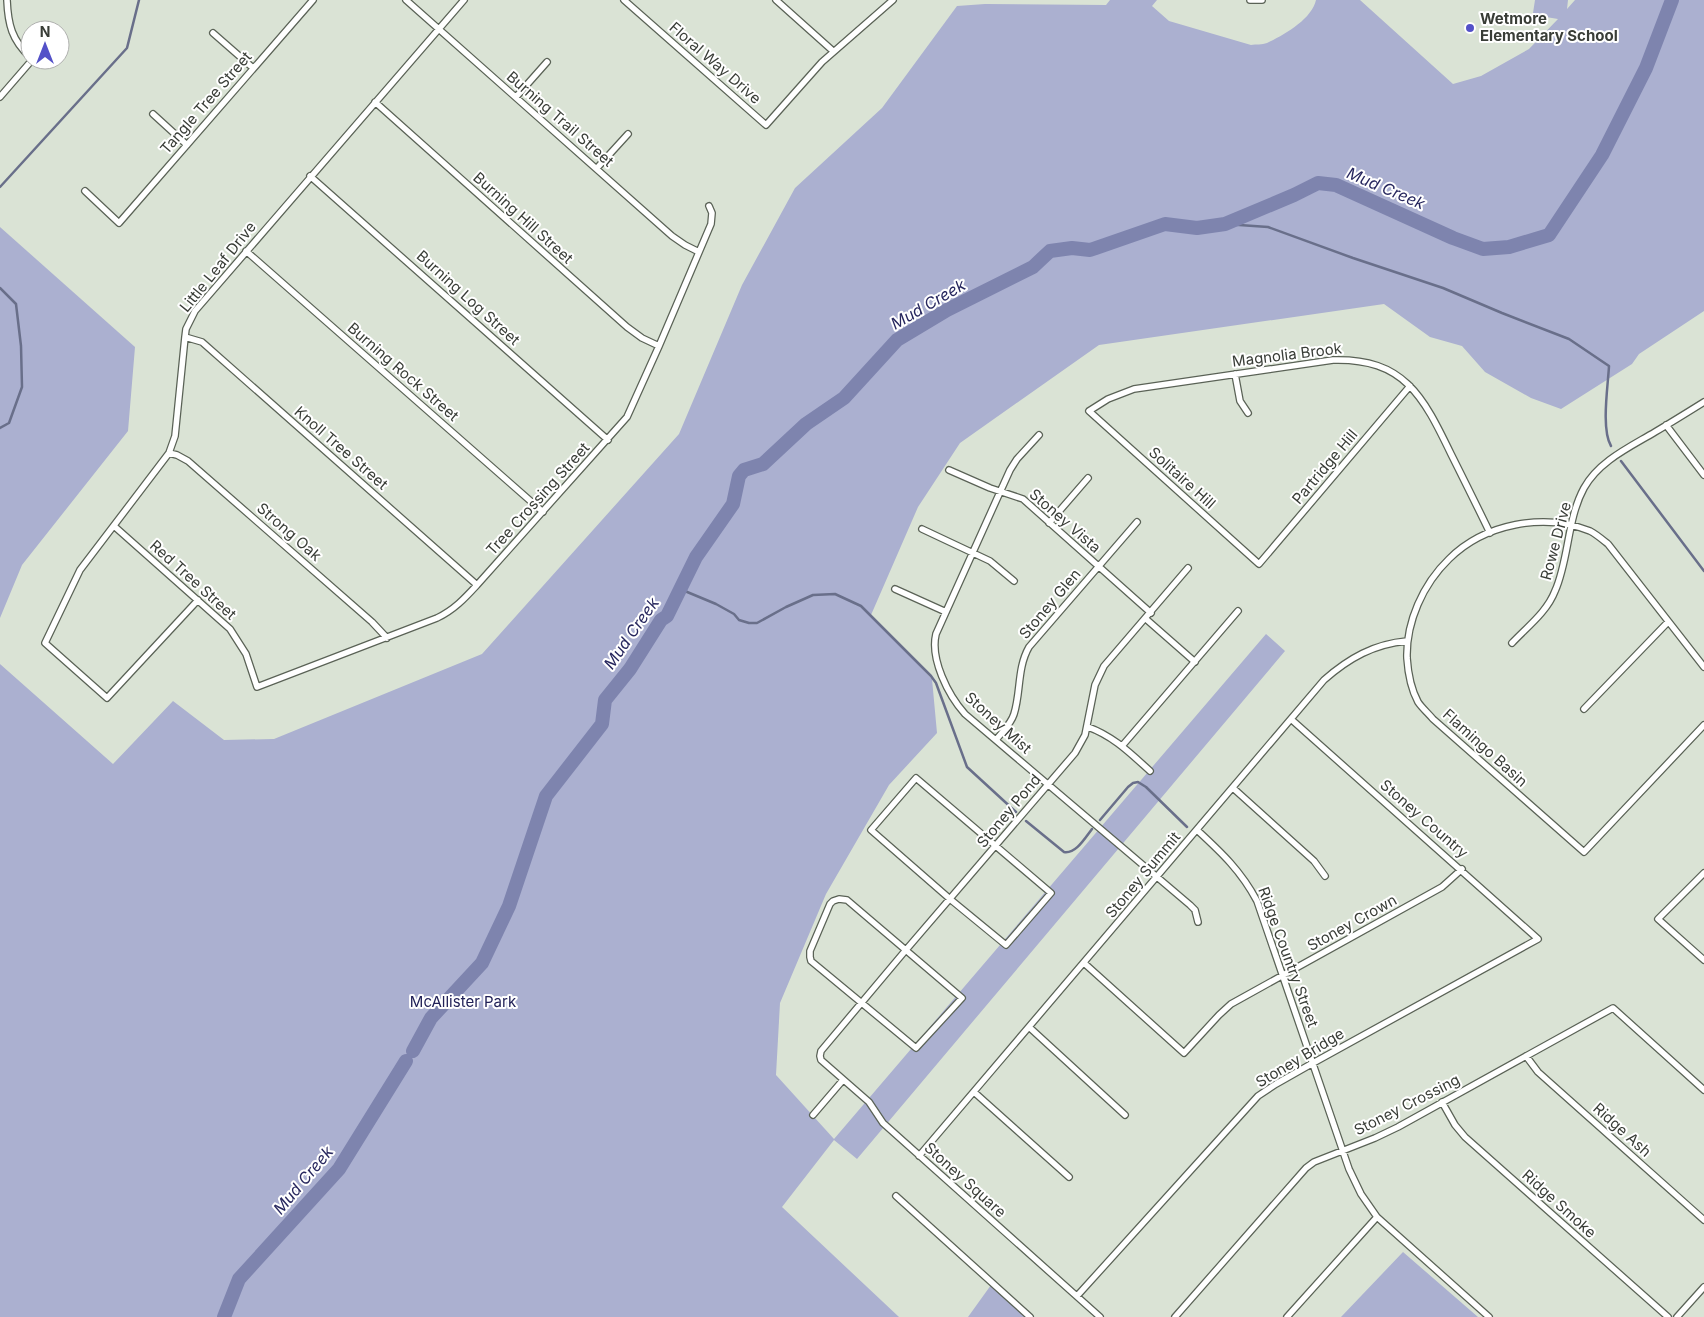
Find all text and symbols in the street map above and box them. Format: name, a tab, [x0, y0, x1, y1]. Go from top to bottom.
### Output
place label: Wetmore Elementary School	[1480, 9, 1618, 45]
street label: Floral Way Drive	[666, 18, 765, 108]
north arrow	[20, 20, 70, 70]
marker: Wetmore Elementary School	[1464, 22, 1476, 34]
text: N	[40, 23, 50, 40]
street label: Tangle Tree Street	[156, 47, 255, 158]
street label: Burning Trail Street	[503, 67, 618, 170]
water label: Mud Creek	[1344, 163, 1428, 213]
street label: Burning Hill Street	[469, 168, 577, 268]
street label: Little Leaf Drive	[175, 218, 260, 316]
street label: Burning Log Street	[413, 246, 524, 349]
water label: Mud Creek	[887, 275, 969, 333]
street label: Burning Rock Street	[344, 318, 463, 425]
street label: Magnolia Brook	[1231, 338, 1344, 371]
street label: Knoll Tree Street	[291, 402, 392, 493]
street label: Partridge Hill	[1288, 425, 1361, 508]
street label: Tree Crossing Street	[482, 438, 593, 559]
street label: Solitaire Hill	[1145, 443, 1220, 513]
street label: Stoney Vista	[1026, 484, 1105, 557]
street label: Strong Oak	[253, 498, 326, 565]
street label: Rowe Drive	[1536, 500, 1575, 582]
street label: Red Tree Street	[146, 536, 241, 623]
street label: Stoney Glen	[1015, 565, 1084, 643]
water label: Mud Creek	[599, 593, 663, 673]
street label: Stoney Mist	[961, 688, 1036, 758]
street label: Flamingo Basin	[1439, 705, 1532, 791]
street label: Stoney Pond	[972, 770, 1045, 851]
street label: Stoney Country	[1376, 775, 1473, 862]
street label: Stoney Summit	[1101, 828, 1184, 922]
street label: Ridge Country Street	[1254, 884, 1323, 1030]
street label: Stoney Crown	[1304, 890, 1400, 955]
park label: McAllister Park	[410, 992, 517, 1011]
street label: Stoney Bridge	[1252, 1024, 1347, 1091]
street label: Stoney Crossing	[1351, 1070, 1463, 1139]
street label: Ridge Ash	[1589, 1099, 1655, 1161]
street label: Stoney Square	[920, 1138, 1010, 1221]
water label: Mud Creek	[269, 1142, 337, 1218]
street label: Ridge Smoke	[1518, 1165, 1600, 1242]

